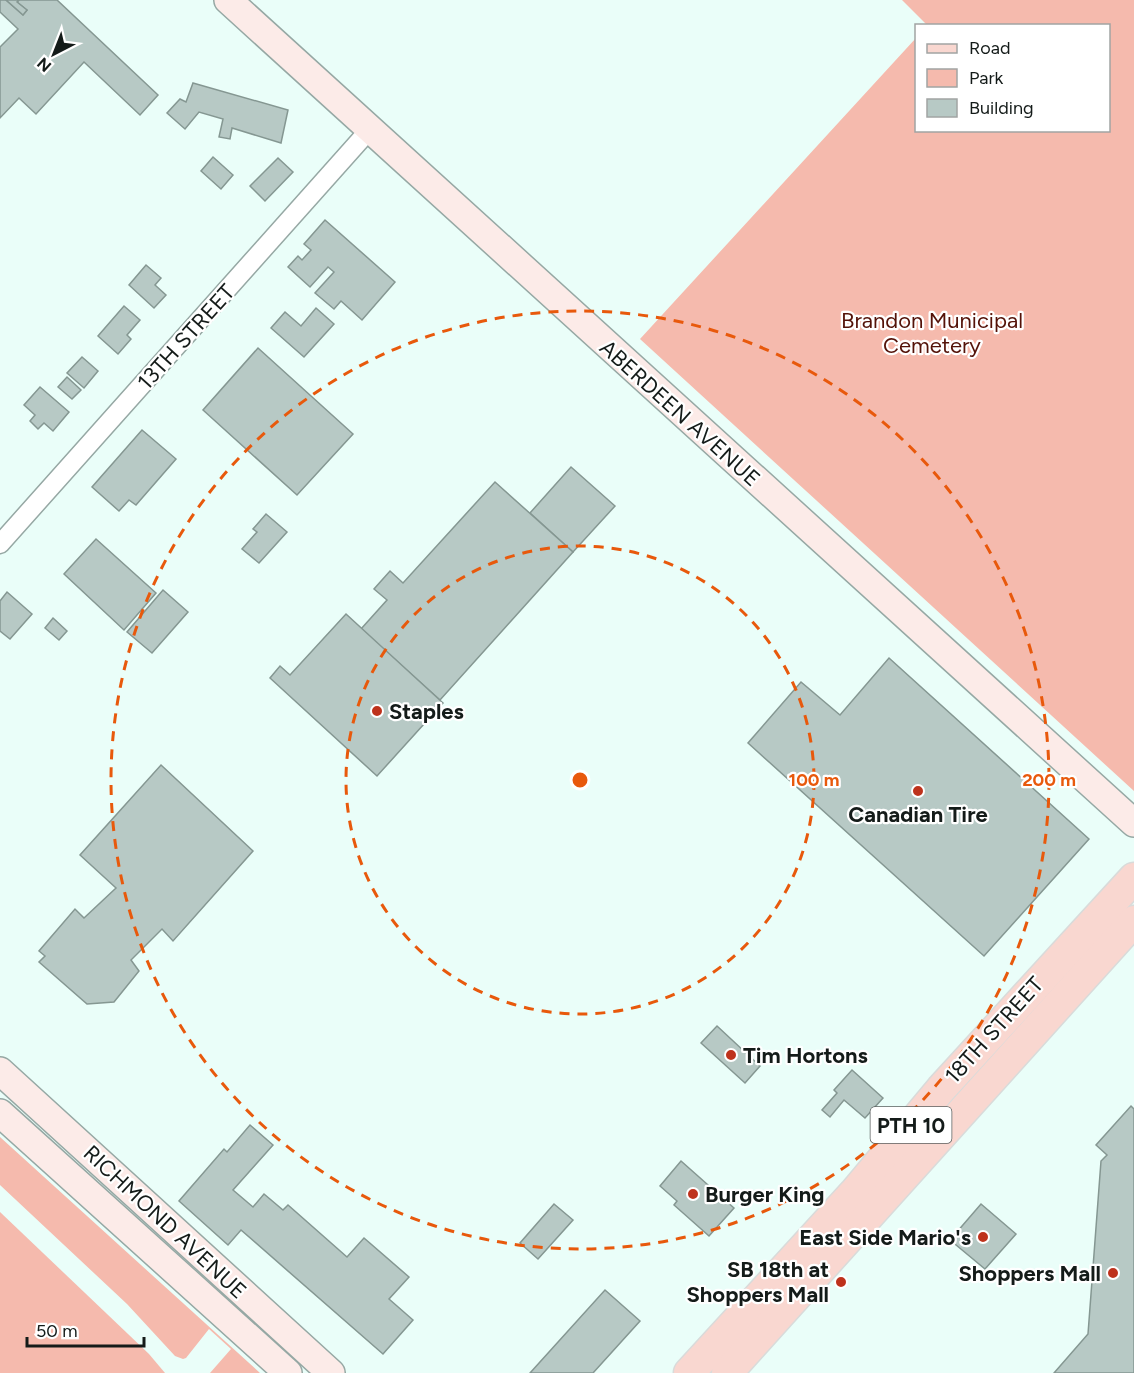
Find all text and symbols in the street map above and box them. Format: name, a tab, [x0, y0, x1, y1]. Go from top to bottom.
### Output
north arrow	[24, 24, 84, 84]
legend	[915, 24, 1110, 132]
text: Road	[969, 37, 1010, 59]
text: N	[33, 54, 55, 76]
text: Park	[969, 67, 1004, 89]
text: Building	[969, 97, 1034, 119]
street label: 13TH STREET	[132, 279, 240, 395]
park label: Brandon Municipal Cemetery	[841, 307, 1023, 359]
street label: ABERDEEN AVENUE	[594, 334, 766, 492]
place label: Staples	[389, 698, 464, 725]
marker: Staples	[370, 704, 384, 718]
text: 100 m	[789, 769, 839, 791]
text: 200 m	[1022, 769, 1076, 791]
centre of rings	[570, 770, 590, 790]
marker: Canadian Tire	[911, 784, 925, 798]
place label: Canadian Tire	[848, 801, 988, 828]
street label: 18TH STREET	[939, 971, 1049, 1089]
place label: Tim Hortons	[743, 1042, 868, 1069]
marker: Tim Hortons	[724, 1048, 738, 1062]
road number: PTH 10	[870, 1107, 952, 1143]
street label: RICHMOND AVENUE	[78, 1139, 252, 1305]
place label: Burger King	[705, 1181, 824, 1208]
marker: Burger King	[686, 1187, 700, 1201]
place label: East Side Mario's	[799, 1224, 971, 1251]
marker: East Side Mario's	[976, 1230, 990, 1244]
place label: SB 18th at Shoppers Mall	[686, 1256, 829, 1308]
place label: Shoppers Mall	[958, 1260, 1101, 1287]
marker: Shoppers Mall	[1106, 1266, 1120, 1280]
marker: SB 18th at Shoppers Mall	[834, 1275, 848, 1289]
scale bar	[27, 1310, 144, 1348]
text: 50 m	[36, 1320, 78, 1342]

